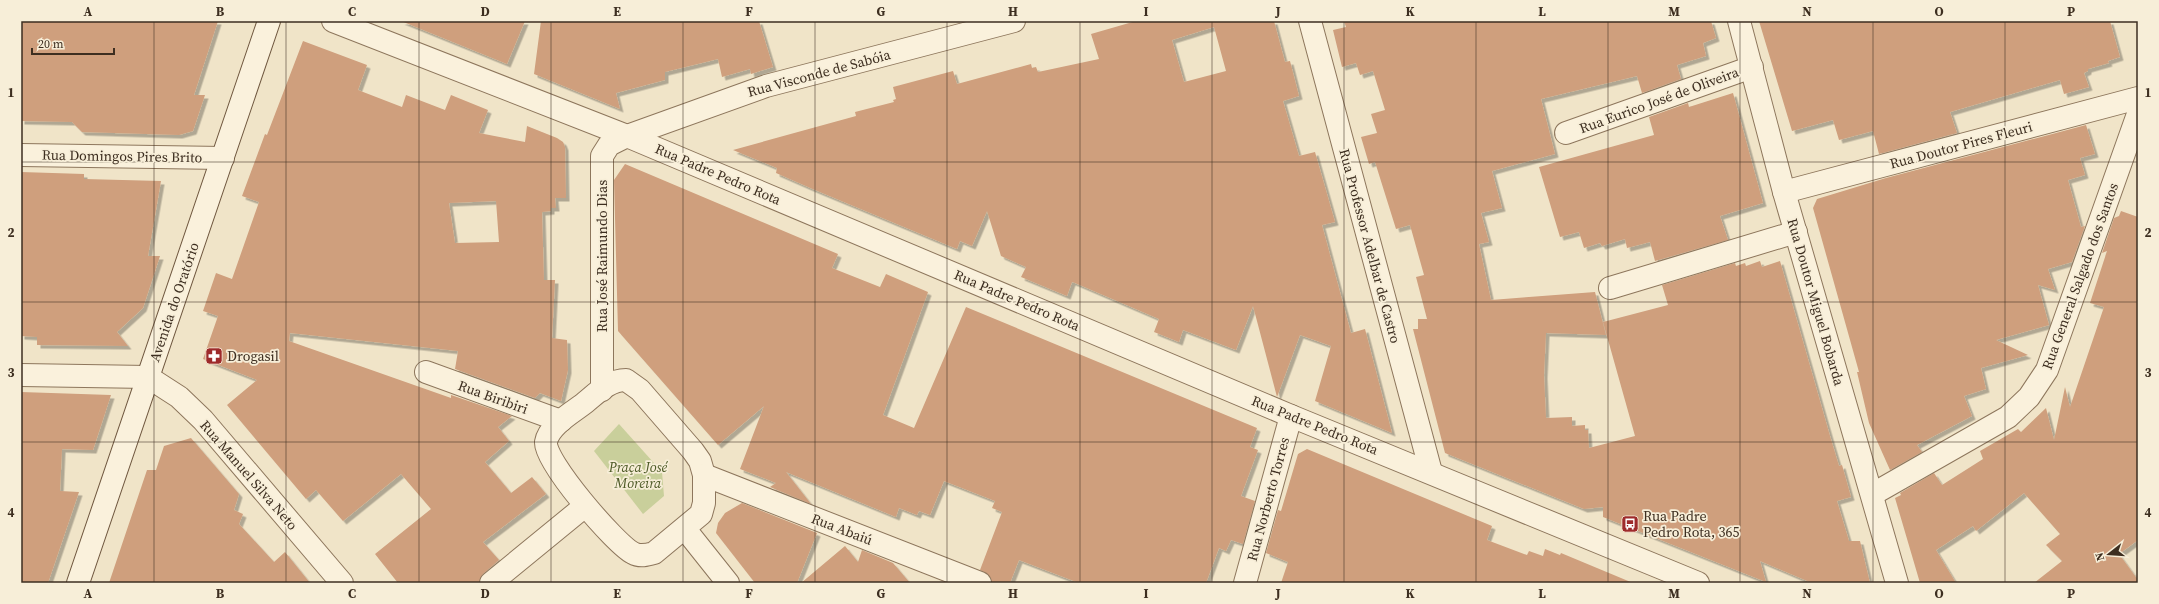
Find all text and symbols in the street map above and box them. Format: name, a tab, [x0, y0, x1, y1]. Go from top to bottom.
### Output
text: A	[84, 3, 93, 20]
text: B	[216, 3, 225, 20]
text: C	[348, 3, 356, 20]
text: D	[480, 3, 490, 20]
text: E	[613, 3, 621, 20]
text: F	[745, 3, 753, 20]
text: G	[877, 3, 886, 20]
text: H	[1008, 3, 1018, 20]
text: I	[1143, 3, 1149, 20]
text: J	[1274, 3, 1281, 20]
text: K	[1405, 3, 1415, 20]
text: L	[1538, 3, 1546, 20]
text: M	[1668, 3, 1680, 20]
text: N	[1802, 3, 1812, 20]
text: O	[1934, 3, 1944, 20]
text: P	[2067, 3, 2075, 20]
scale bar	[32, 30, 114, 56]
text: 20 m	[38, 36, 64, 52]
street label: Rua Visconde de Sabóia	[745, 44, 894, 102]
street label: Rua Eurico José de Oliveira	[1576, 62, 1742, 138]
text: 1	[7, 84, 15, 101]
text: 1	[2144, 84, 2152, 101]
street label: Rua Doutor Pires Fleuri	[1887, 116, 2035, 174]
street label: Rua Padre Pedro Rota	[652, 138, 785, 210]
street label: Rua Domingos Pires Brito	[42, 145, 203, 167]
street label: Rua Professor Adelbar de Castro	[1334, 146, 1406, 346]
street label: Rua José Raimundo Dias	[592, 180, 612, 332]
street label: Rua General Salgado dos Santos	[2037, 180, 2123, 372]
street label: Rua Doutor Miguel Bobarda	[1783, 216, 1850, 389]
text: 2	[7, 224, 15, 241]
text: 2	[2144, 224, 2152, 241]
street label: Avenida do Oratório	[144, 239, 204, 364]
street label: Rua Padre Pedro Rota	[951, 264, 1084, 336]
pharmacy icon: Drogasil	[204, 346, 224, 366]
place label: Drogasil	[227, 346, 279, 366]
text: 3	[7, 364, 15, 381]
text: 3	[2144, 364, 2152, 381]
street label: Rua Biribiri	[455, 375, 531, 419]
street label: Rua Padre Pedro Rota	[1249, 390, 1382, 460]
street label: Rua Manuel Silva Neto	[196, 416, 303, 535]
street label: Rua Norberto Torres	[1242, 435, 1294, 563]
park label: Praça José Moreira	[608, 457, 669, 493]
text: 4	[7, 504, 15, 521]
text: 4	[2144, 504, 2152, 521]
place label: Rua Padre Pedro Rota, 365	[1643, 506, 1739, 542]
street label: Rua Abaiú	[808, 508, 876, 550]
bus stop icon: Rua Padre Pedro Rota, 365	[1620, 514, 1640, 534]
north arrow	[2089, 534, 2129, 574]
text: N	[2092, 551, 2108, 563]
text: A	[84, 585, 93, 602]
text: B	[216, 585, 225, 602]
text: C	[348, 585, 356, 602]
text: D	[480, 585, 490, 602]
text: E	[613, 585, 621, 602]
text: F	[745, 585, 753, 602]
text: G	[877, 585, 886, 602]
text: H	[1008, 585, 1018, 602]
text: I	[1143, 585, 1149, 602]
text: J	[1274, 585, 1281, 602]
text: K	[1405, 585, 1415, 602]
text: L	[1538, 585, 1546, 602]
text: M	[1668, 585, 1680, 602]
text: N	[1802, 585, 1812, 602]
text: O	[1934, 585, 1944, 602]
text: P	[2067, 585, 2075, 602]

